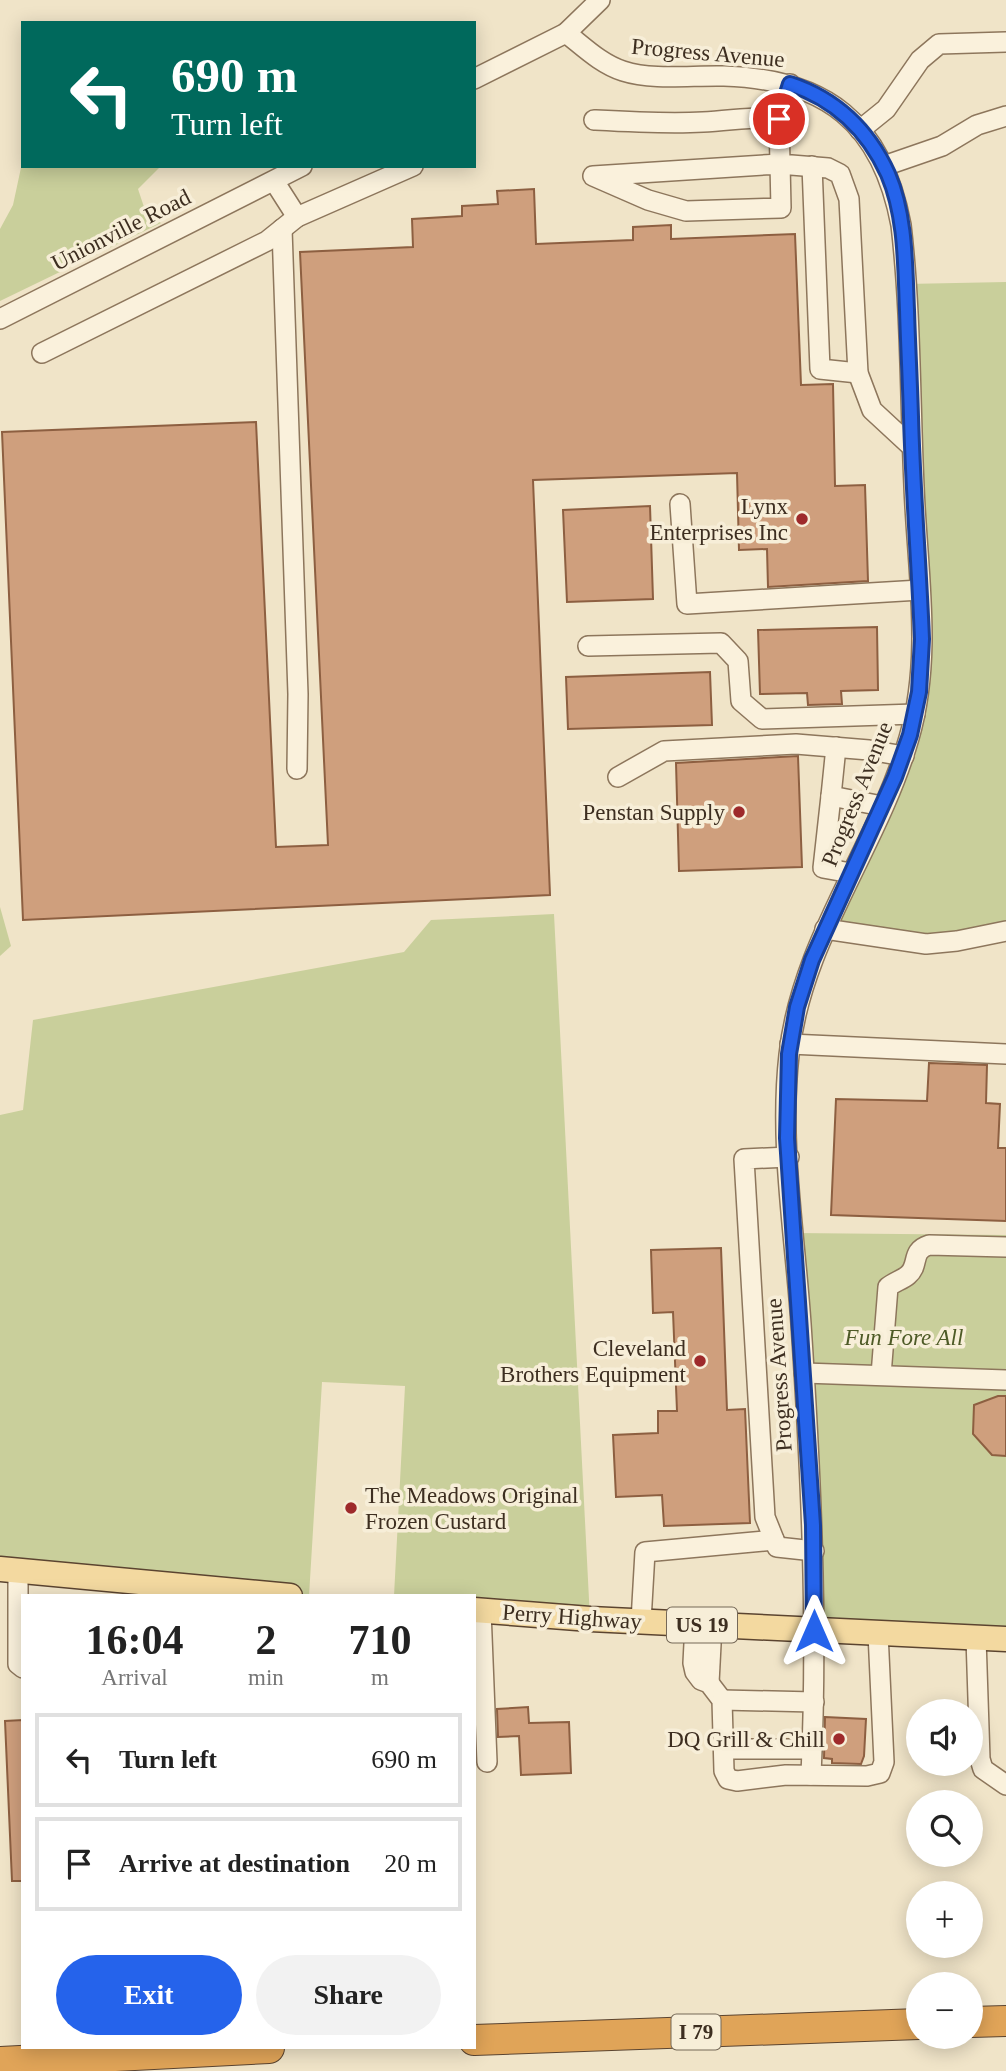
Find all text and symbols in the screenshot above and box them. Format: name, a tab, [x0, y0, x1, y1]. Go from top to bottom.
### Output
street label: Progress Avenue	[630, 34, 786, 72]
text: 690 m	[171, 48, 298, 103]
icon: left	[56, 49, 147, 140]
pin	[749, 89, 809, 149]
icon: arrive	[760, 100, 798, 138]
text: Turn left	[171, 106, 283, 142]
street label: Unionville Road	[47, 184, 195, 276]
place label: Lynx Enterprises Inc	[649, 494, 788, 545]
marker: Lynx Enterprises Inc	[794, 511, 810, 527]
street label: Progress Avenue	[817, 718, 897, 870]
place label: Penstan Supply	[583, 800, 725, 825]
marker: Penstan Supply	[731, 804, 747, 820]
street label: Progress Avenue	[761, 1298, 797, 1452]
park label: Fun Fore All	[844, 1325, 963, 1350]
place label: Cleveland Brothers Equipment	[500, 1336, 687, 1387]
marker: Cleveland Brothers Equipment	[692, 1353, 708, 1369]
place label: The Meadows Original Frozen Custard	[365, 1483, 578, 1534]
marker: The Meadows Original Frozen Custard	[343, 1500, 359, 1516]
position arrow	[777, 1594, 851, 1668]
street label: Perry Highway	[501, 1600, 643, 1634]
road number: US 19	[667, 1608, 737, 1642]
text: 16:04	[86, 1617, 184, 1663]
text: 2	[255, 1617, 276, 1663]
text: 710	[348, 1617, 411, 1663]
text: Arrival	[101, 1665, 168, 1690]
text: min	[248, 1665, 284, 1690]
text: m	[371, 1665, 389, 1690]
map controls	[906, 1699, 983, 2049]
button: sound	[906, 1699, 983, 1776]
place label: DQ Grill & Chill	[667, 1727, 825, 1752]
marker: DQ Grill & Chill	[831, 1731, 847, 1747]
icon: left	[60, 1741, 98, 1779]
text: Turn left	[119, 1745, 217, 1774]
text: 690 m	[371, 1745, 437, 1774]
button: search	[906, 1790, 983, 1867]
icon: arrive	[60, 1845, 98, 1883]
text: Arrive at destination	[119, 1849, 350, 1878]
text: 20 m	[384, 1849, 437, 1878]
button: +	[906, 1881, 983, 1958]
button: Exit	[56, 1955, 242, 2035]
button: Share	[256, 1955, 441, 2035]
button: −	[906, 1972, 983, 2049]
road number: I 79	[672, 2014, 720, 2050]

